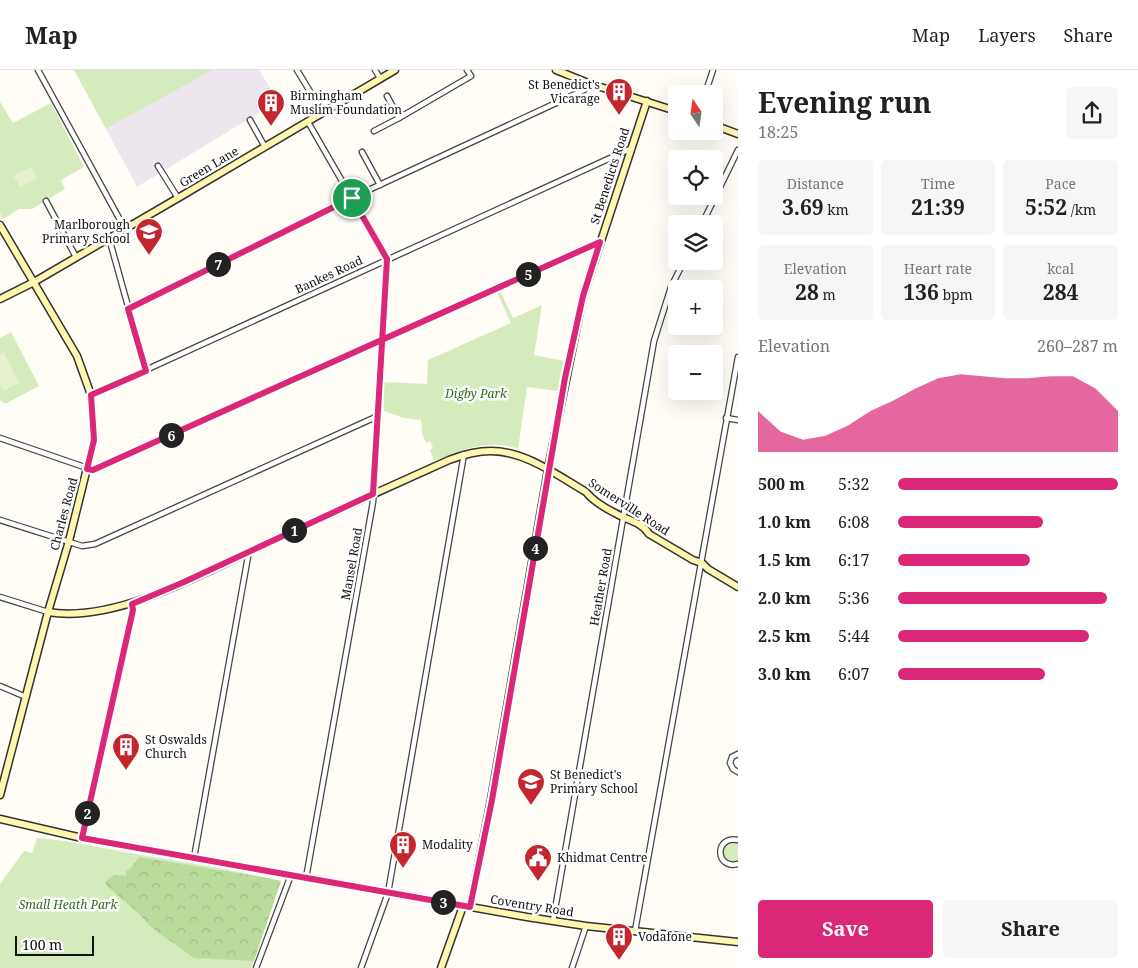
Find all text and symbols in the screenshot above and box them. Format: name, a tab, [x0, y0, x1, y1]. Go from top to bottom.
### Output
text: Map	[25, 18, 78, 51]
text: Map	[912, 23, 950, 47]
text: Layers	[978, 23, 1036, 47]
text: Share	[1064, 23, 1113, 47]
place label: St Benedict's Vicarage	[528, 76, 600, 107]
building icon: St Benedict's Vicarage	[604, 77, 634, 116]
text: Evening run	[758, 83, 931, 121]
north arrow	[668, 85, 722, 140]
map controls	[668, 85, 723, 400]
place label: Birmingham Muslim Foundation	[290, 87, 402, 118]
button: share	[1066, 87, 1118, 139]
building icon: Birmingham Muslim Foundation	[256, 88, 286, 127]
text: 18:25	[758, 121, 798, 143]
street label: St Benedicts Road	[586, 125, 633, 227]
street label: Green Lane	[176, 142, 242, 191]
button: locate	[668, 150, 723, 205]
text: Distance	[787, 174, 844, 193]
text: Time	[921, 174, 955, 193]
text: Pace	[1045, 174, 1076, 193]
pin	[331, 177, 373, 219]
icon: arrive	[338, 184, 366, 212]
text: 3.69	[782, 193, 824, 221]
text: 21:39	[911, 193, 965, 221]
text: 5:52	[1025, 193, 1067, 221]
text: km	[824, 200, 849, 219]
text: /km	[1067, 200, 1096, 219]
button: layers	[668, 215, 723, 270]
place label: Marlborough Primary School	[42, 216, 130, 247]
school or university icon: Marlborough Primary School	[134, 217, 164, 256]
street label: Bankes Road	[292, 251, 366, 298]
pin: 7	[206, 252, 230, 276]
text: 7	[215, 255, 222, 274]
text: Elevation	[784, 259, 847, 278]
text: Heart rate	[904, 259, 972, 278]
text: kcal	[1047, 259, 1074, 278]
pin: 5	[516, 262, 540, 286]
text: 5	[525, 265, 532, 284]
text: 28	[795, 278, 819, 306]
text: 136	[903, 278, 939, 306]
text: 284	[1043, 278, 1078, 306]
button: +	[668, 280, 723, 335]
text: m	[819, 285, 836, 304]
text: bpm	[939, 285, 973, 304]
text: Elevation	[758, 335, 830, 357]
text: 260–287 m	[1037, 335, 1118, 357]
button: −	[668, 345, 723, 400]
park label: Digby Park	[444, 385, 508, 402]
pin: 6	[158, 422, 184, 448]
text: 6	[168, 426, 175, 445]
text: 500 m	[758, 473, 805, 495]
text: 5:32	[838, 473, 869, 495]
street label: Somerville Road	[585, 474, 674, 540]
street label: Charles Road	[46, 475, 82, 552]
text: 1.0 km	[758, 511, 811, 533]
text: 6:08	[838, 511, 869, 533]
pin: 1	[282, 518, 306, 542]
text: 1	[291, 521, 298, 540]
street label: Mansel Road	[337, 526, 366, 602]
pin: 4	[522, 536, 548, 560]
text: 4	[532, 539, 539, 558]
street label: Heather Road	[585, 546, 616, 627]
text: 1.5 km	[758, 549, 811, 571]
text: 6:17	[838, 549, 869, 571]
text: 2.0 km	[758, 587, 811, 609]
text: 5:36	[838, 587, 869, 609]
text: 2.5 km	[758, 625, 811, 647]
text: 5:44	[838, 625, 869, 647]
text: 3.0 km	[758, 663, 811, 685]
text: 6:07	[838, 663, 869, 685]
place label: St Oswalds Church	[145, 731, 207, 762]
building icon: St Oswalds Church	[111, 732, 141, 771]
place label: St Benedict's Primary School	[550, 766, 638, 797]
school or university icon: St Benedict's Primary School	[516, 767, 546, 806]
pin: 2	[74, 800, 100, 826]
text: 2	[84, 804, 91, 823]
building icon: Modality	[388, 830, 418, 869]
place label: Modality	[422, 836, 473, 853]
public building icon: Khidmat Centre	[523, 843, 553, 882]
place label: Khidmat Centre	[557, 849, 648, 866]
pin: 3	[430, 890, 456, 914]
street label: Coventry Road	[489, 891, 576, 921]
text: 3	[440, 893, 447, 912]
park label: Small Heath Park	[19, 896, 118, 913]
button: Save	[758, 900, 933, 958]
button: Share	[943, 900, 1118, 958]
building icon: Vodafone	[604, 922, 634, 961]
place label: Vodafone	[638, 928, 692, 945]
scale bar	[15, 933, 94, 956]
text: 100 m	[22, 935, 62, 954]

